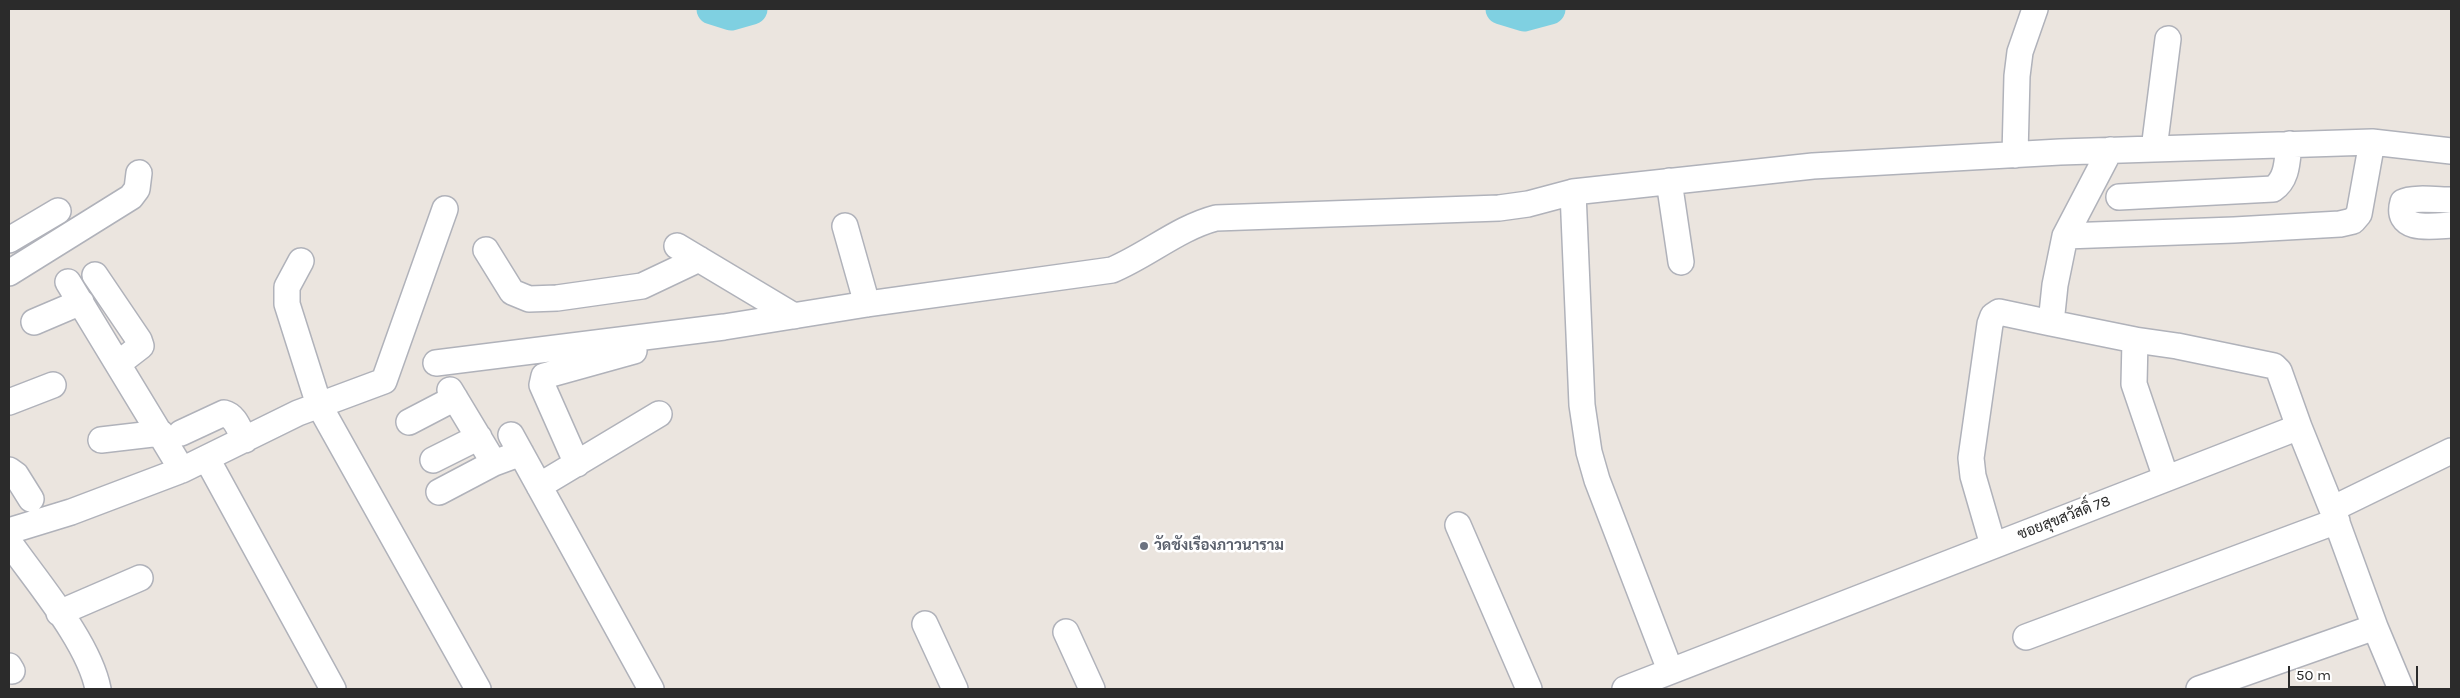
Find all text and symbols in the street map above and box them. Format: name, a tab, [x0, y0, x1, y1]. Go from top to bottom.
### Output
street label: ซอยสุขสวัสดิ์ 78	[2015, 492, 2113, 544]
place label: วัดชังเรืองภาวนาราม	[1154, 537, 1284, 555]
marker: วัดชังเรืองภาวนาราม	[1138, 540, 1150, 552]
scale bar	[2290, 656, 2420, 688]
text: 50 m	[2296, 666, 2331, 684]

